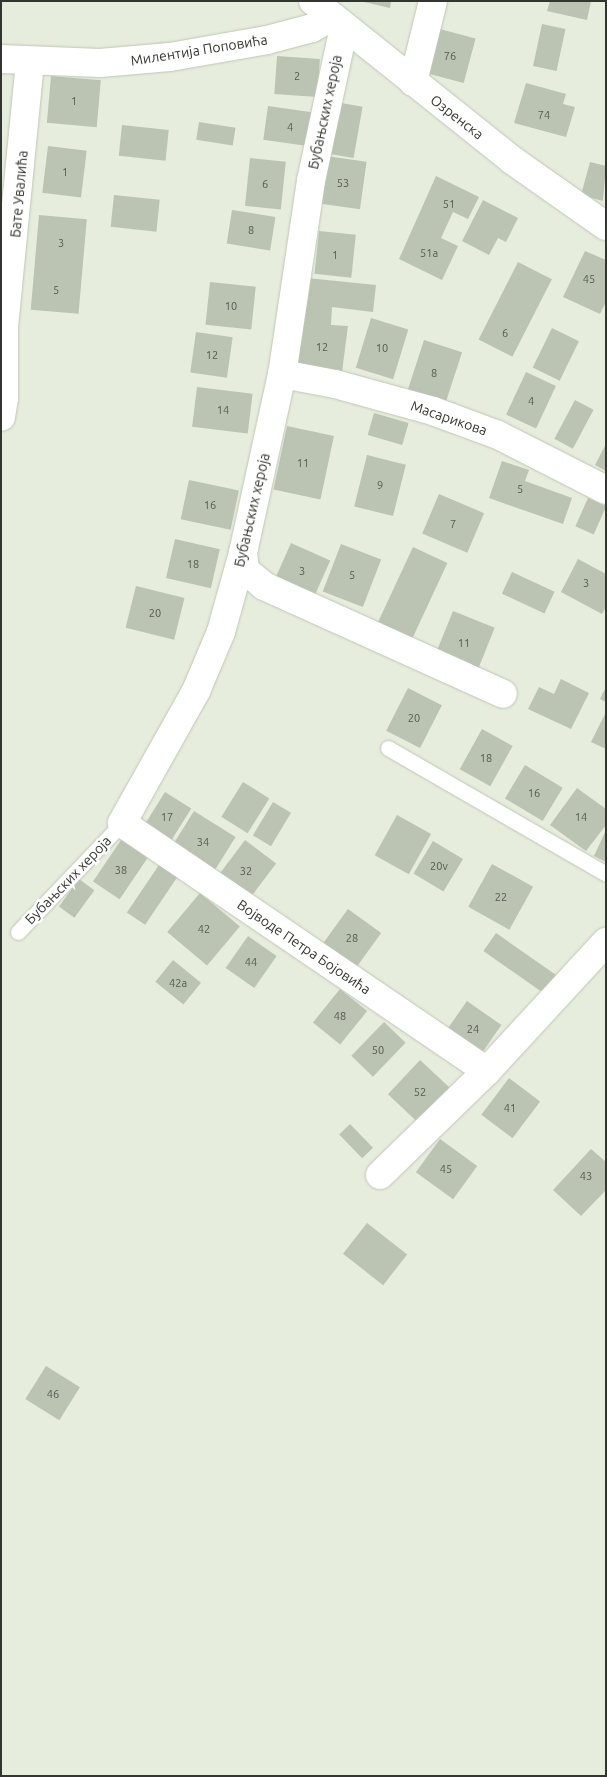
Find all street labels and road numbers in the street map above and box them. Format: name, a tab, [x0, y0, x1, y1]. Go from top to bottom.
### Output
street label: Милентија Поповића	[129, 31, 269, 69]
street label: Бубањских хероја	[305, 53, 345, 171]
street label: Озренска	[427, 91, 487, 143]
street label: Бате Увалића	[7, 150, 31, 238]
street label: Масарикова	[409, 397, 489, 439]
street label: Бубањских хероја	[231, 451, 273, 569]
street label: Бубањских хероја	[21, 832, 115, 928]
street label: Војводе Петра Бојовића	[234, 896, 374, 998]

